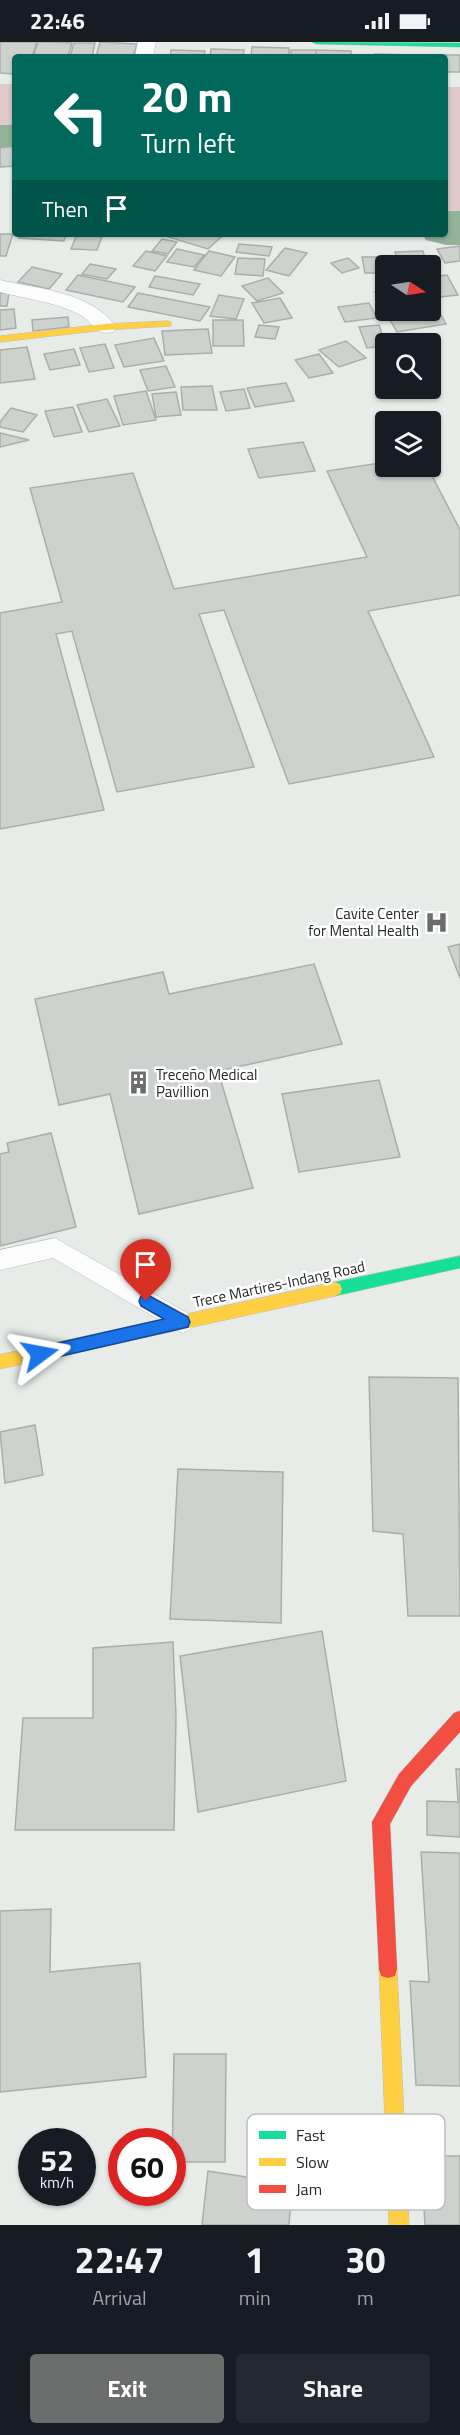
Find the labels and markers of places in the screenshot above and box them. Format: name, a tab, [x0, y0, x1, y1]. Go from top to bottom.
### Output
place label: Cavite Center for Mental Health	[308, 902, 419, 942]
hospital icon: Cavite Center for Mental Health	[424, 909, 450, 935]
place label: Treceño Medical Pavillion	[156, 1063, 257, 1103]
building icon: Treceño Medical Pavillion	[125, 1070, 151, 1096]
pin	[120, 1239, 171, 1301]

